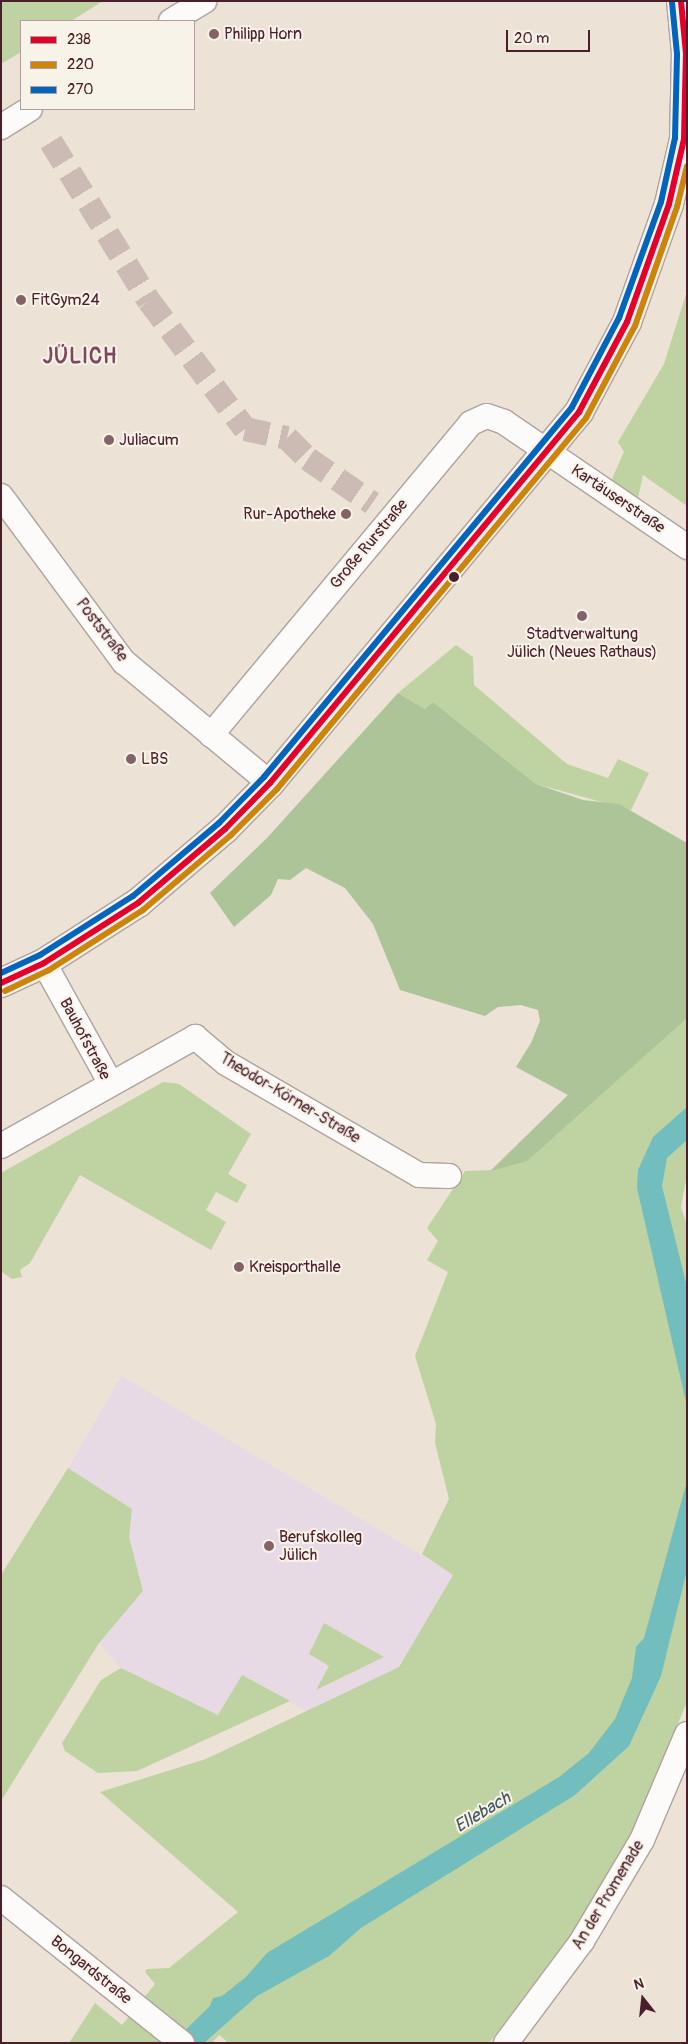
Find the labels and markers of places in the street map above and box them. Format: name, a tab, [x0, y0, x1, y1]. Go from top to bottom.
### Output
place label: Philipp Horn	[224, 24, 302, 44]
marker: Philipp Horn	[208, 28, 220, 40]
place label: FitGym24	[31, 290, 100, 310]
marker: FitGym24	[15, 294, 27, 306]
place label: Juliacum	[119, 430, 179, 450]
marker: Juliacum	[103, 434, 115, 446]
place label: Rur-Apotheke	[243, 504, 336, 524]
marker: Rur-Apotheke	[340, 508, 352, 520]
unlabelled marker	[449, 572, 459, 582]
marker: Stadtverwaltung Jülich (Neues Rathaus)	[576, 610, 588, 622]
place label: Stadtverwaltung Jülich (Neues Rathaus)	[507, 624, 657, 662]
place label: LBS	[141, 749, 168, 769]
marker: LBS	[125, 753, 137, 765]
place label: Kreisporthalle	[249, 1257, 341, 1277]
marker: Kreisporthalle	[233, 1261, 245, 1273]
place label: Berufskolleg Jülich	[279, 1527, 362, 1565]
marker: Berufskolleg Jülich	[263, 1540, 275, 1552]

